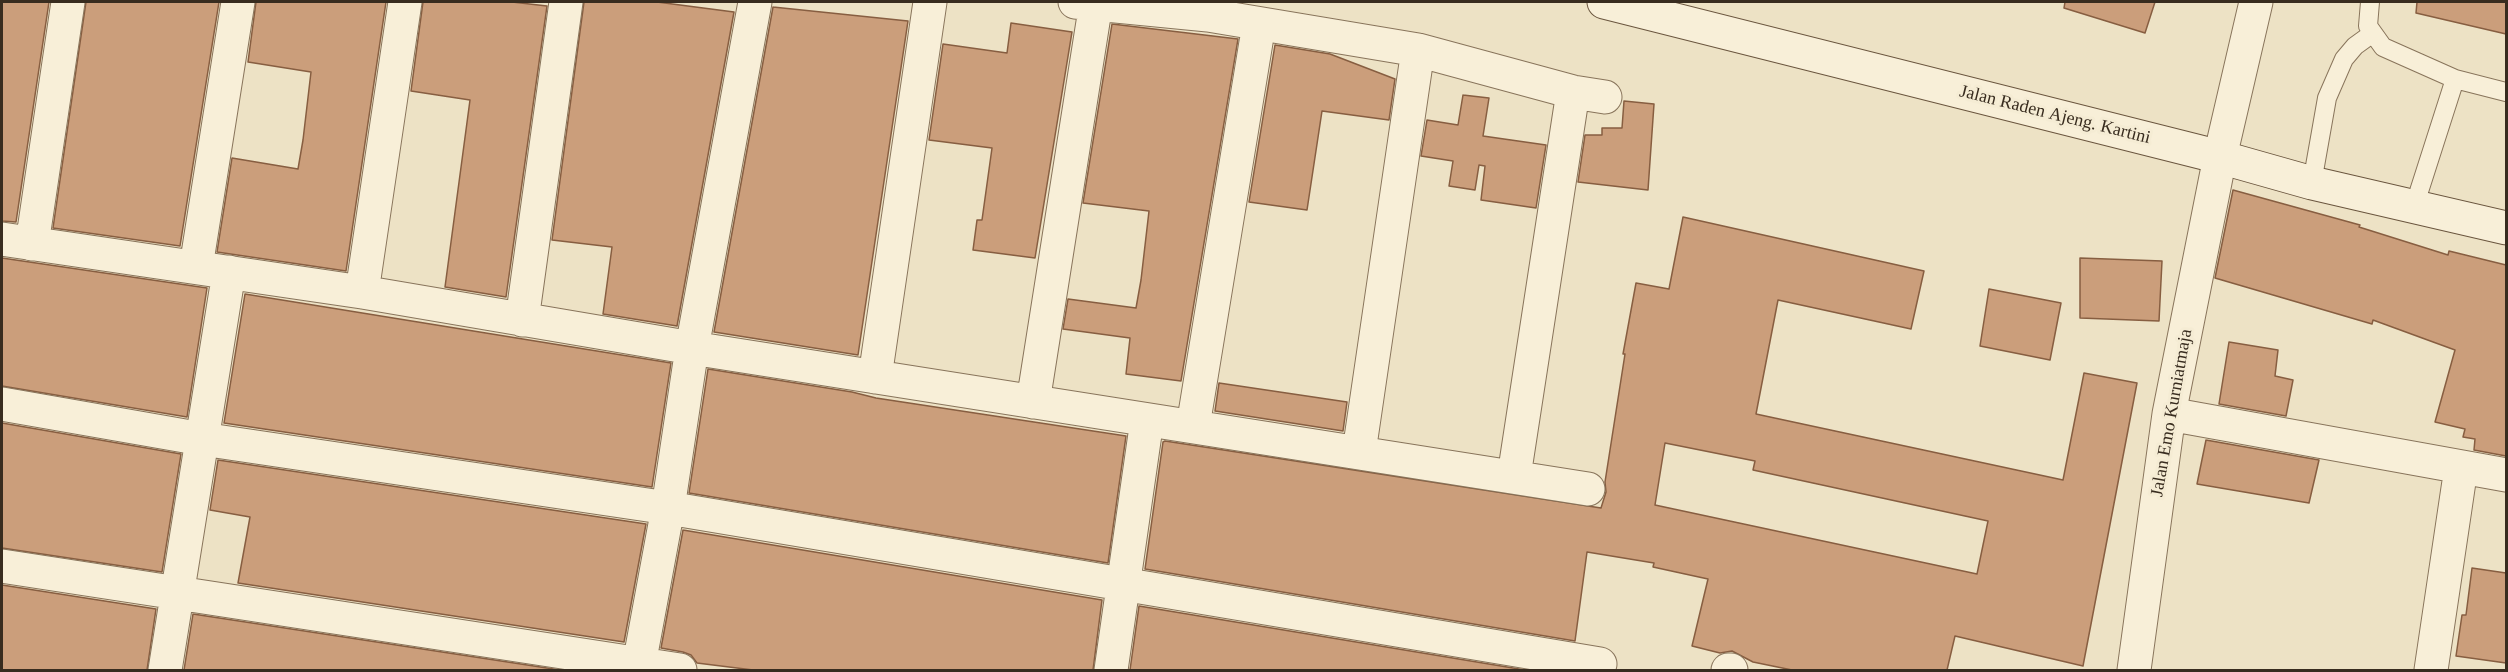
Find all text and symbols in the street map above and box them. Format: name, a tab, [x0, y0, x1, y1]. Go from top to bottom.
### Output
street label: Jalan Raden Ajeng. Kartini	[1957, 81, 2153, 149]
street label: Jalan Emo Kurniatmaja	[2147, 327, 2197, 499]

